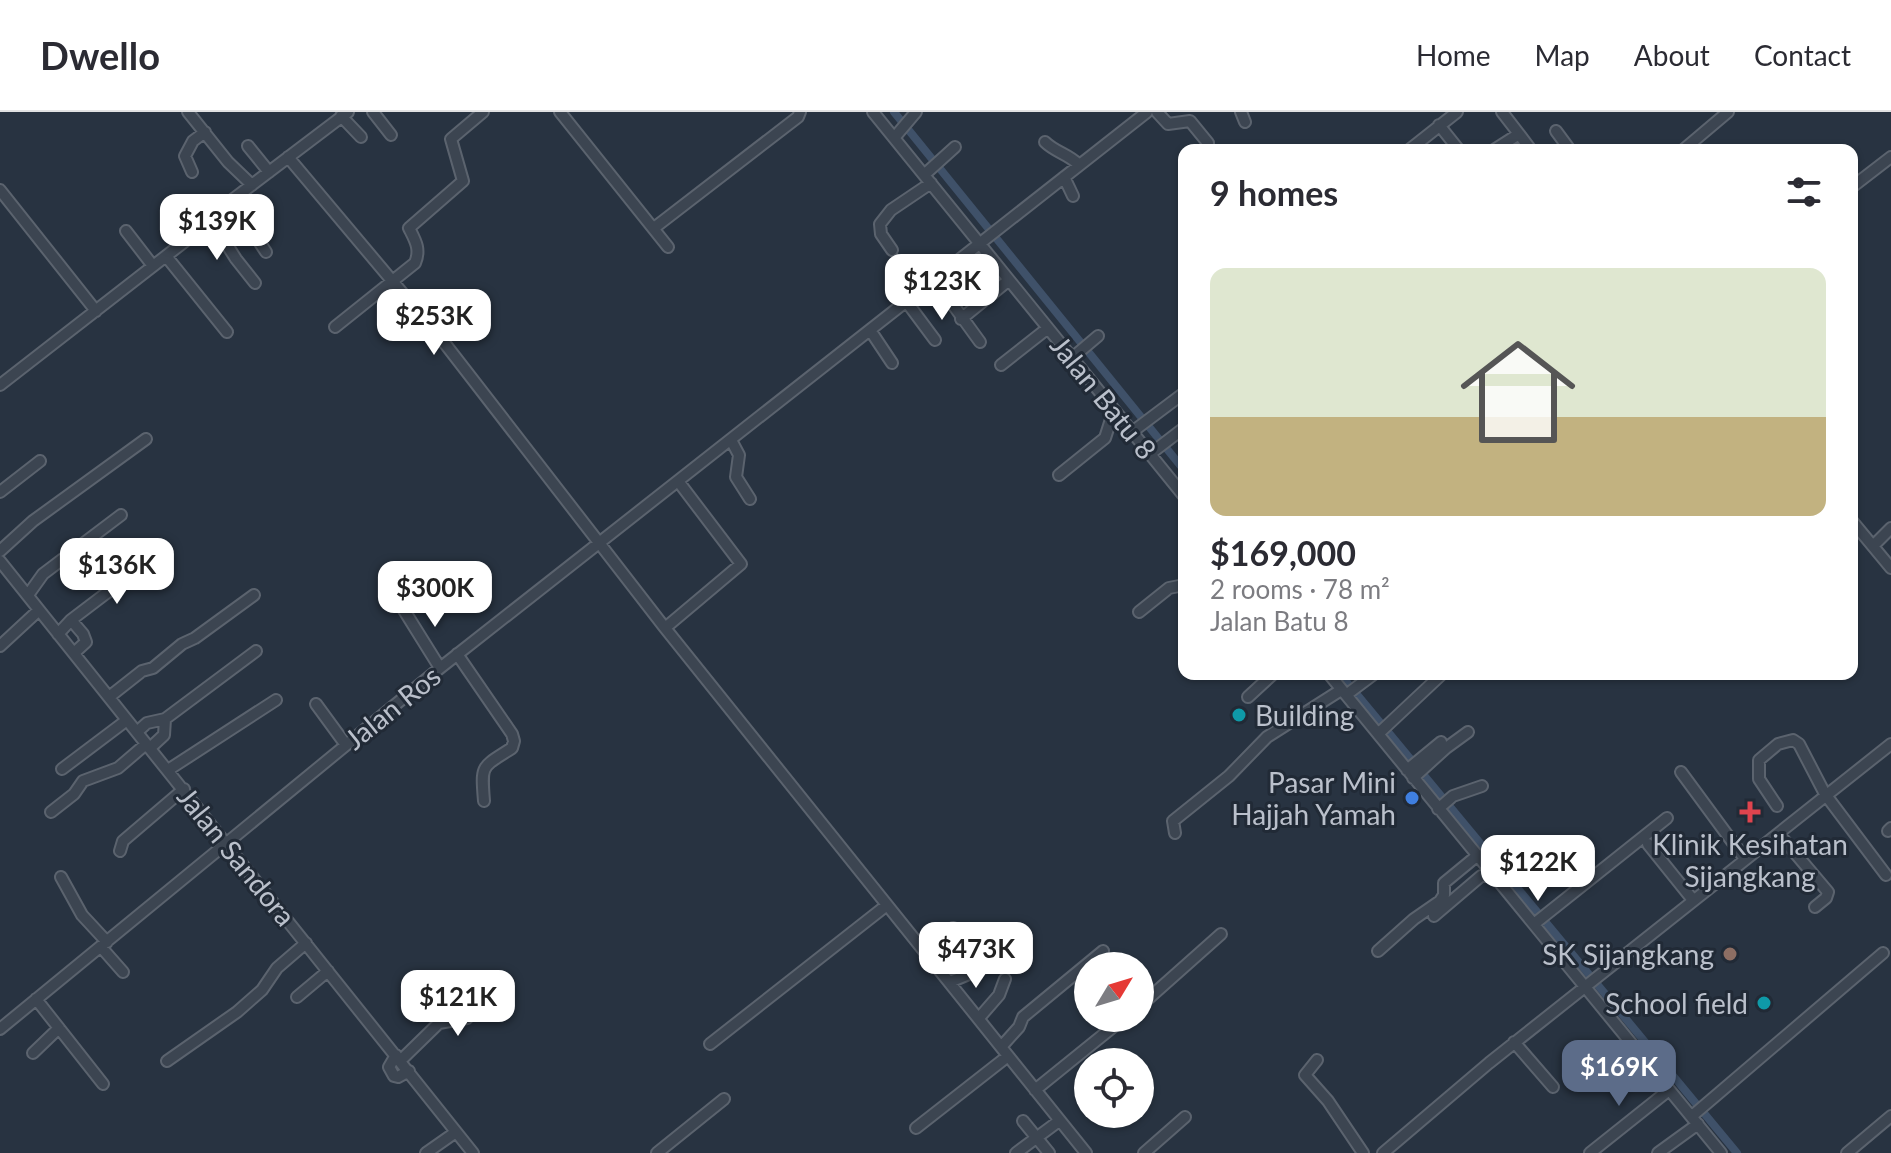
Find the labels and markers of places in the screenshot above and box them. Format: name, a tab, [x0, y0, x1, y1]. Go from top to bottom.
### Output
pin: $139K	[161, 194, 273, 262]
pin: $123K	[886, 254, 998, 322]
pin: $253K	[378, 289, 490, 357]
pin: $136K	[61, 538, 173, 606]
pin: $300K	[379, 561, 491, 629]
place label: Building	[1255, 698, 1354, 732]
marker: Building	[1230, 706, 1248, 724]
place label: Pasar Mini Hajjah Yamah	[1231, 765, 1396, 831]
marker: Pasar Mini Hajjah Yamah	[1403, 789, 1421, 807]
marker: Klinik Kesihatan Sijangkang	[1739, 801, 1761, 823]
place label: Klinik Kesihatan Sijangkang	[1652, 827, 1848, 893]
pin: $122K	[1482, 835, 1594, 903]
pin: $473K	[920, 922, 1032, 990]
place label: SK Sijangkang	[1542, 937, 1714, 971]
marker: SK Sijangkang	[1721, 945, 1739, 963]
pin: $121K	[402, 970, 514, 1038]
place label: School field	[1605, 986, 1748, 1020]
marker: School field	[1755, 994, 1773, 1012]
pin: $169K	[1563, 1040, 1675, 1108]

